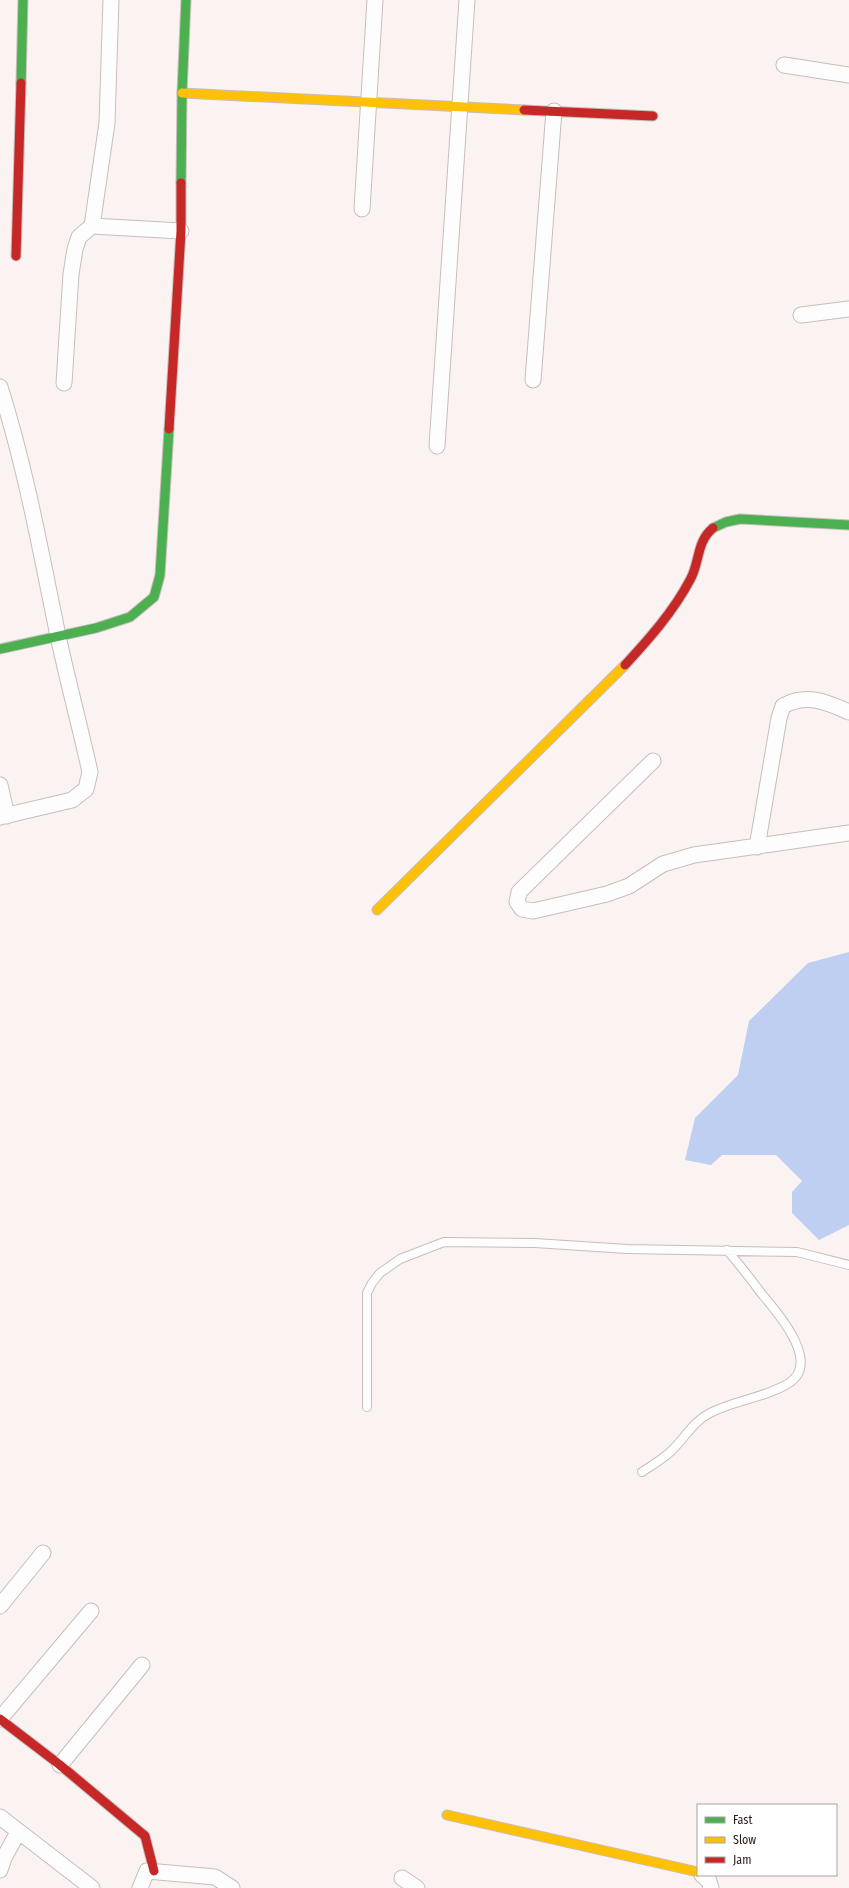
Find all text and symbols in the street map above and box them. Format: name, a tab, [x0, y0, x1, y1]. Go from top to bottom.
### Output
legend	[697, 1804, 837, 1876]
text: Fast	[733, 1813, 752, 1827]
text: Slow	[733, 1833, 756, 1847]
text: Jam	[733, 1853, 751, 1867]

